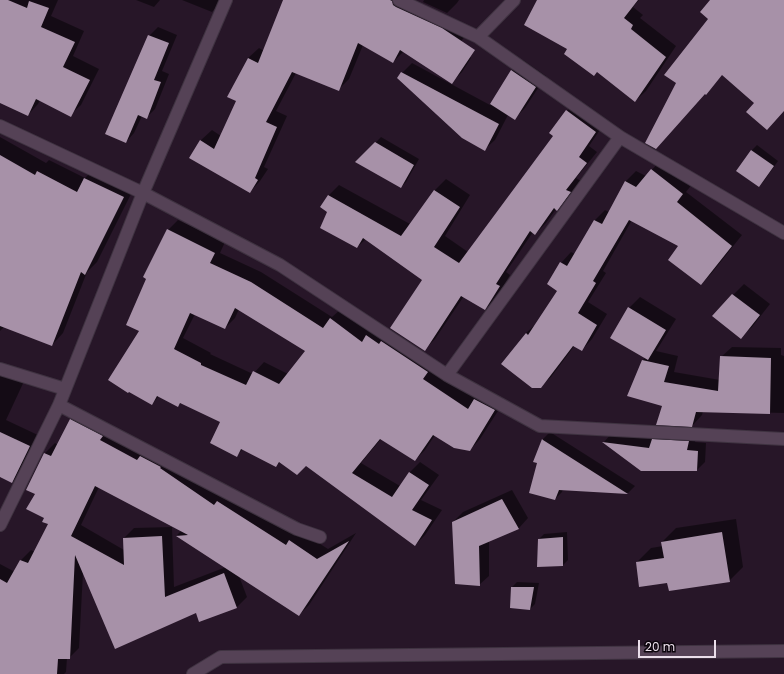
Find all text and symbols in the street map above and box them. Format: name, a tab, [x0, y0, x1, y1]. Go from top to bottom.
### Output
scale bar	[640, 632, 718, 658]
text: 20 m	[645, 638, 675, 655]

